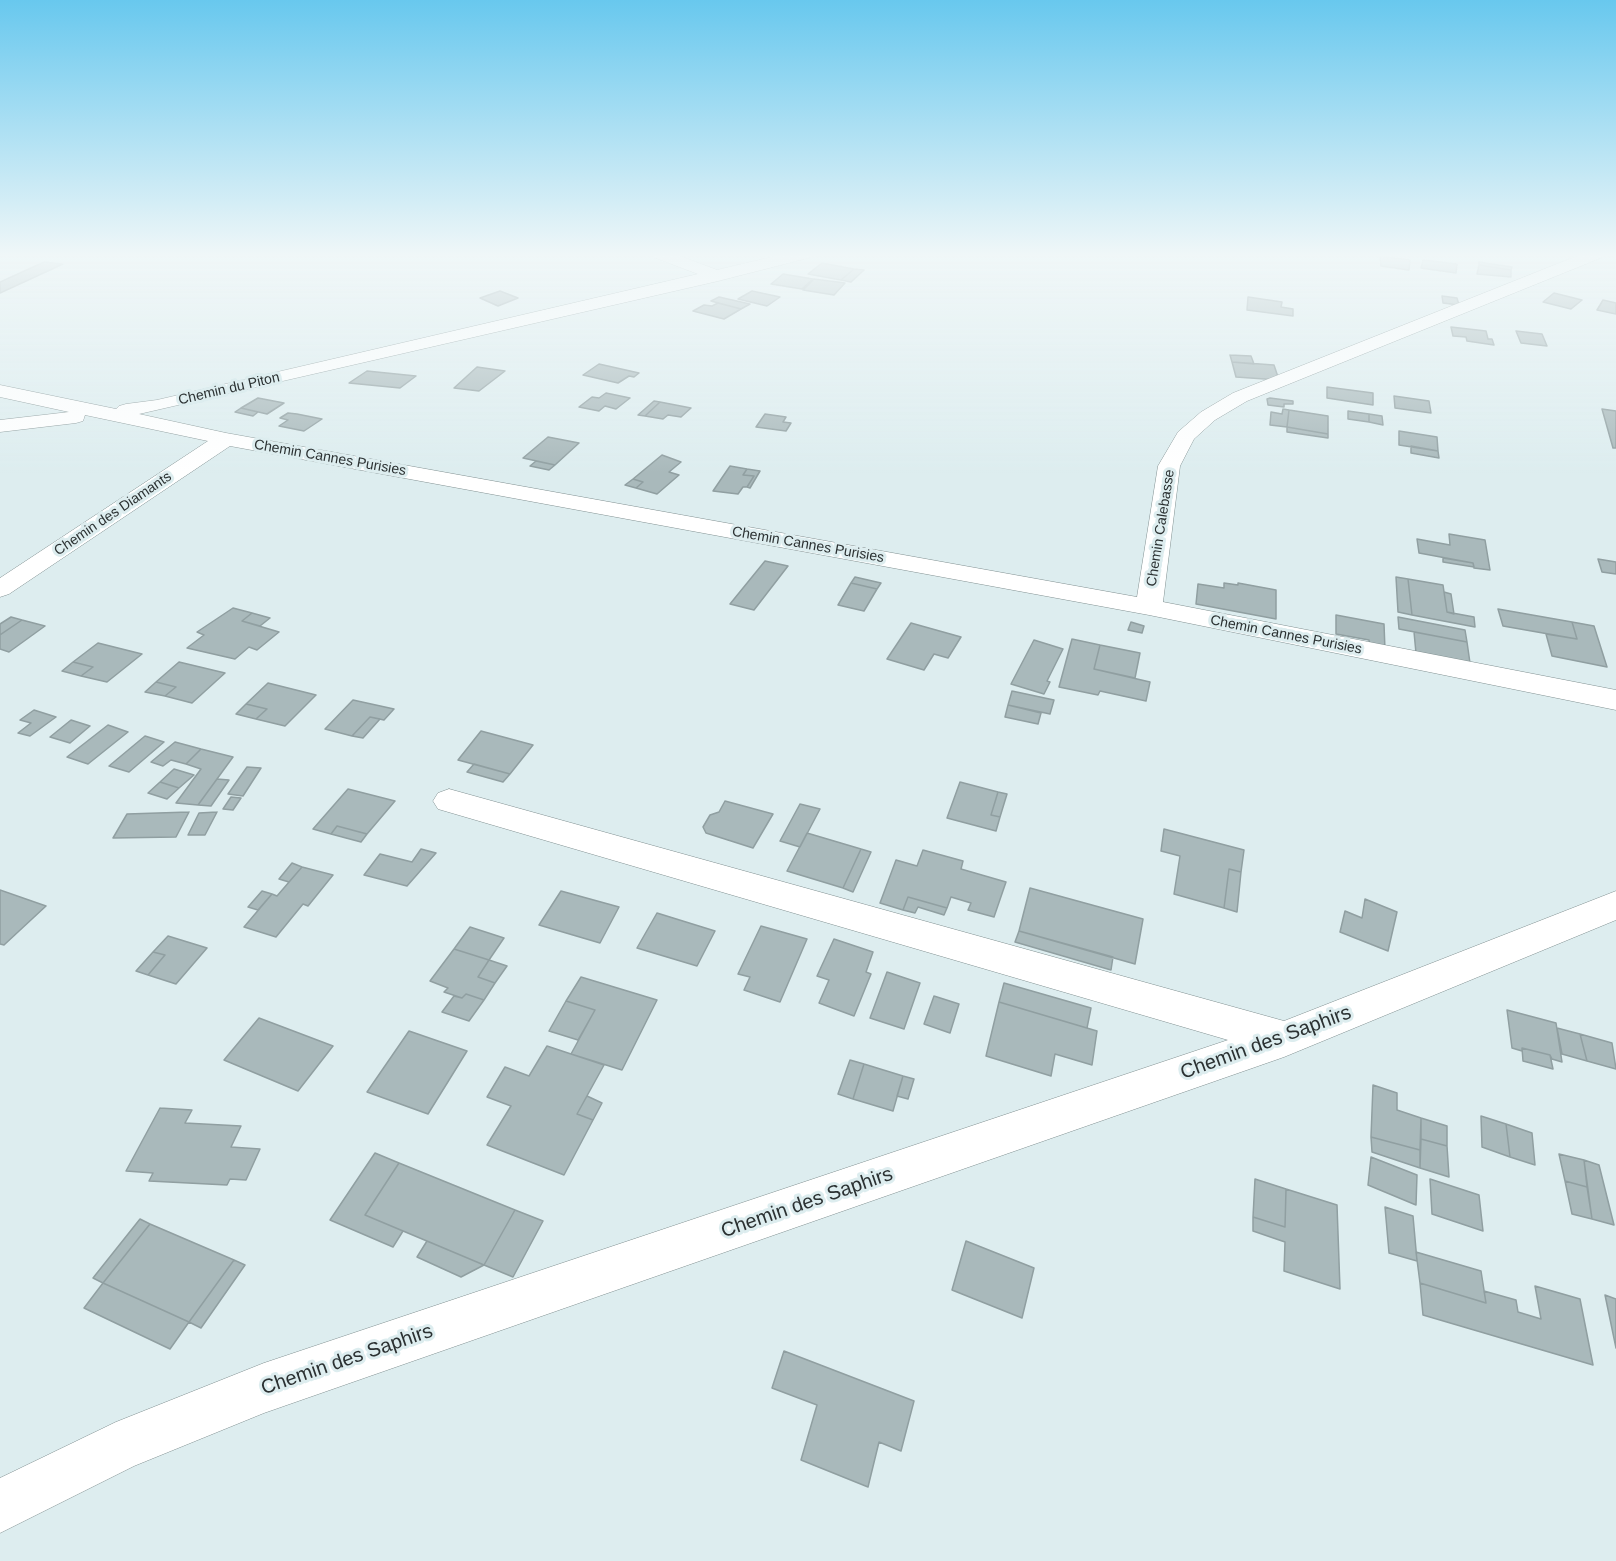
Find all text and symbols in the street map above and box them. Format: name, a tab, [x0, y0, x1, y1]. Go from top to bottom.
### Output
street label: Chemin du Piton	[177, 369, 281, 409]
street label: Chemin Cannes Purisies	[253, 436, 407, 480]
street label: Chemin Calebasse	[1143, 468, 1179, 588]
street label: Chemin des Diamants	[51, 469, 175, 559]
street label: Chemin Cannes Purisies	[731, 523, 885, 567]
street label: Chemin Cannes Purisies	[1209, 612, 1363, 658]
street label: Chemin des Saphirs	[1177, 1001, 1355, 1085]
street label: Chemin des Saphirs	[718, 1162, 896, 1244]
street label: Chemin des Saphirs	[258, 1319, 436, 1401]

